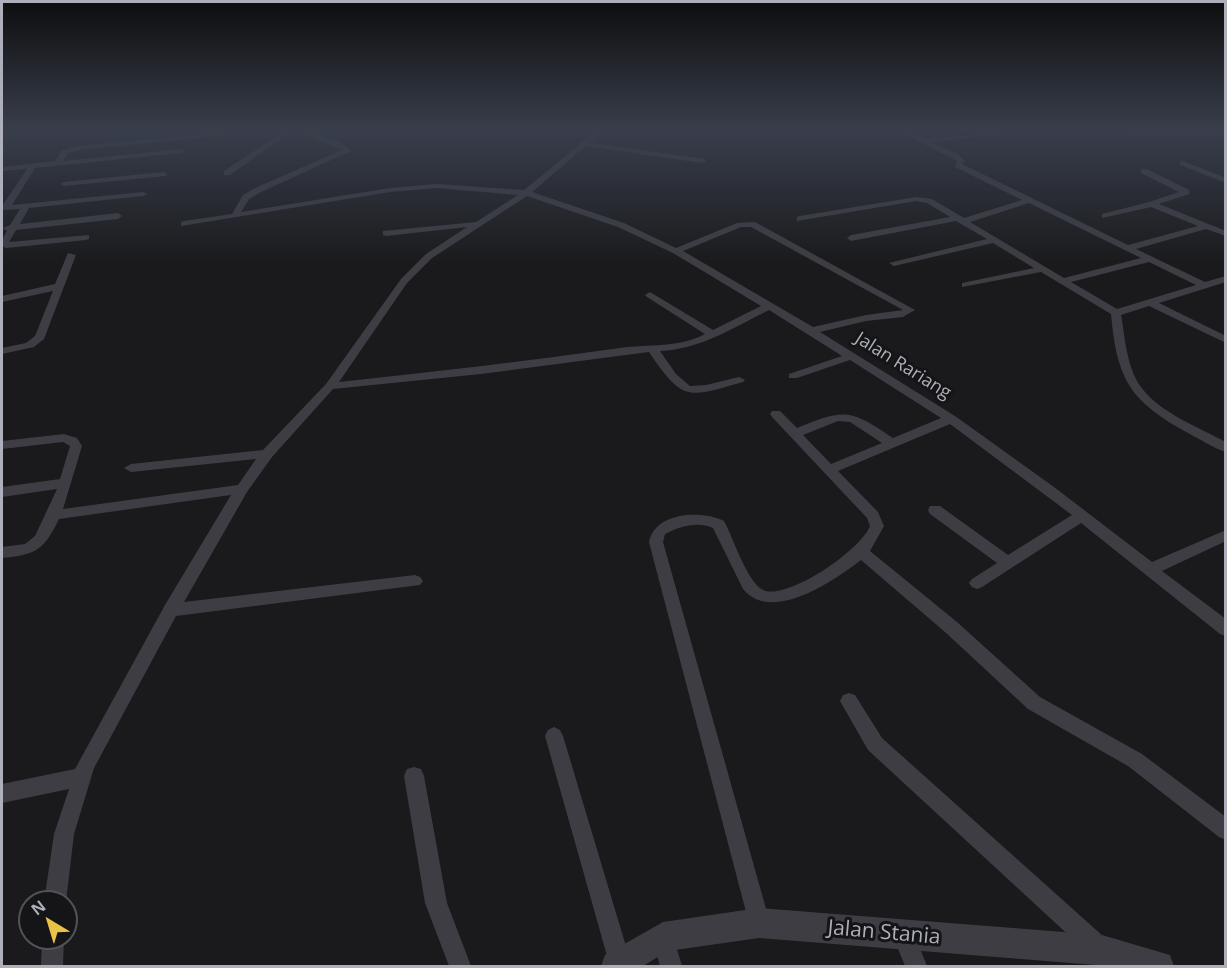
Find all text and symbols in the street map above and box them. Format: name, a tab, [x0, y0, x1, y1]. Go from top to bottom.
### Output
street label: Jalan Rariang	[851, 328, 955, 404]
north arrow	[18, 890, 78, 950]
text: N	[26, 895, 50, 920]
street label: Jalan Stania	[827, 916, 941, 950]

